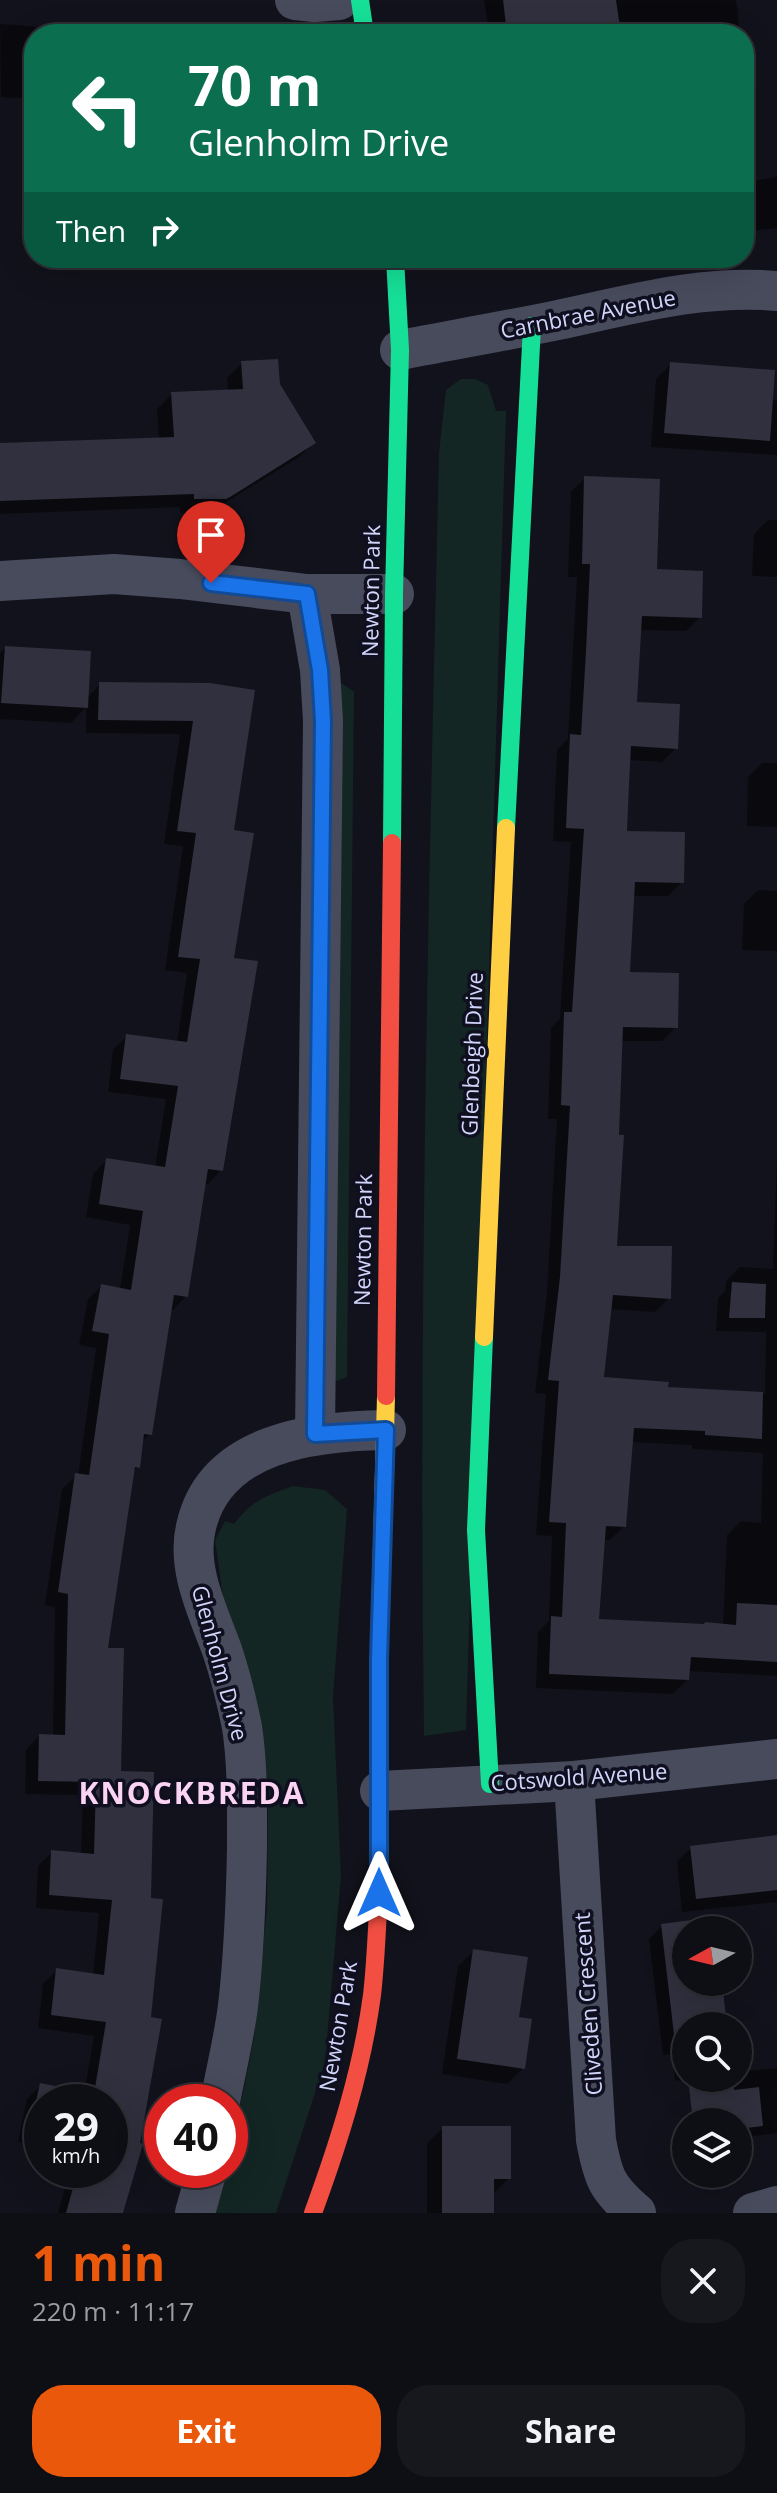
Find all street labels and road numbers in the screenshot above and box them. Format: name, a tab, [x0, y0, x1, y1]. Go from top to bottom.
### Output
street label: Carnbrae Avenue	[498, 281, 678, 345]
street label: Newton Park	[354, 524, 386, 657]
street label: Glenbeigh Drive	[453, 972, 489, 1136]
street label: Newton Park	[346, 1173, 378, 1306]
street label: Glenholm Drive	[186, 1582, 256, 1744]
street label: Cotswold Avenue	[490, 1755, 668, 1797]
street label: Cliveden Crescent	[566, 1911, 608, 2097]
street label: Newton Park	[311, 1958, 363, 2094]

